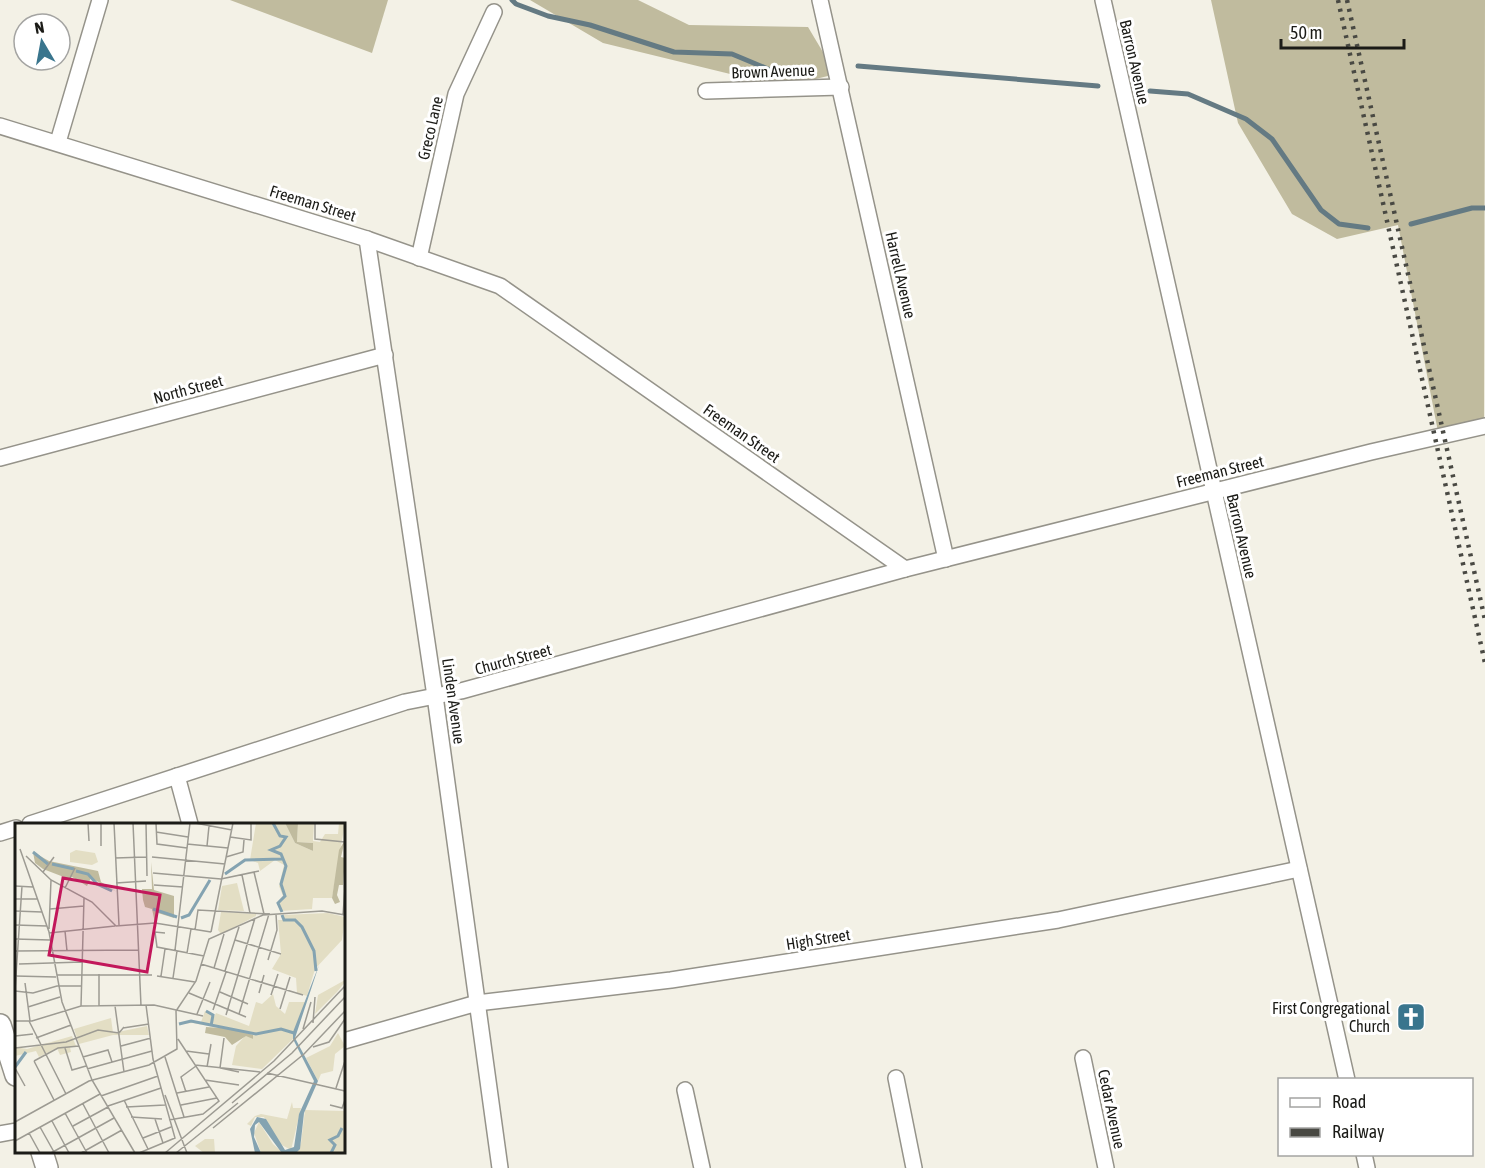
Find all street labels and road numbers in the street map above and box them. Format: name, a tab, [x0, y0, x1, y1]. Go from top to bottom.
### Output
street label: Barron Avenue	[1117, 18, 1153, 106]
street label: Brown Avenue	[731, 61, 815, 81]
street label: Greco Lane	[414, 94, 446, 162]
street label: Freeman Street	[268, 181, 359, 225]
street label: Harrell Avenue	[882, 230, 920, 320]
street label: North Street	[151, 371, 225, 407]
street label: Freeman Street	[700, 400, 784, 466]
street label: Freeman Street	[1174, 451, 1266, 491]
street label: Barron Avenue	[1224, 492, 1260, 580]
street label: Church Street	[473, 640, 554, 678]
street label: Linden Avenue	[439, 657, 469, 745]
street label: High Street	[785, 925, 852, 954]
street label: Cedar Avenue	[1095, 1068, 1129, 1150]

